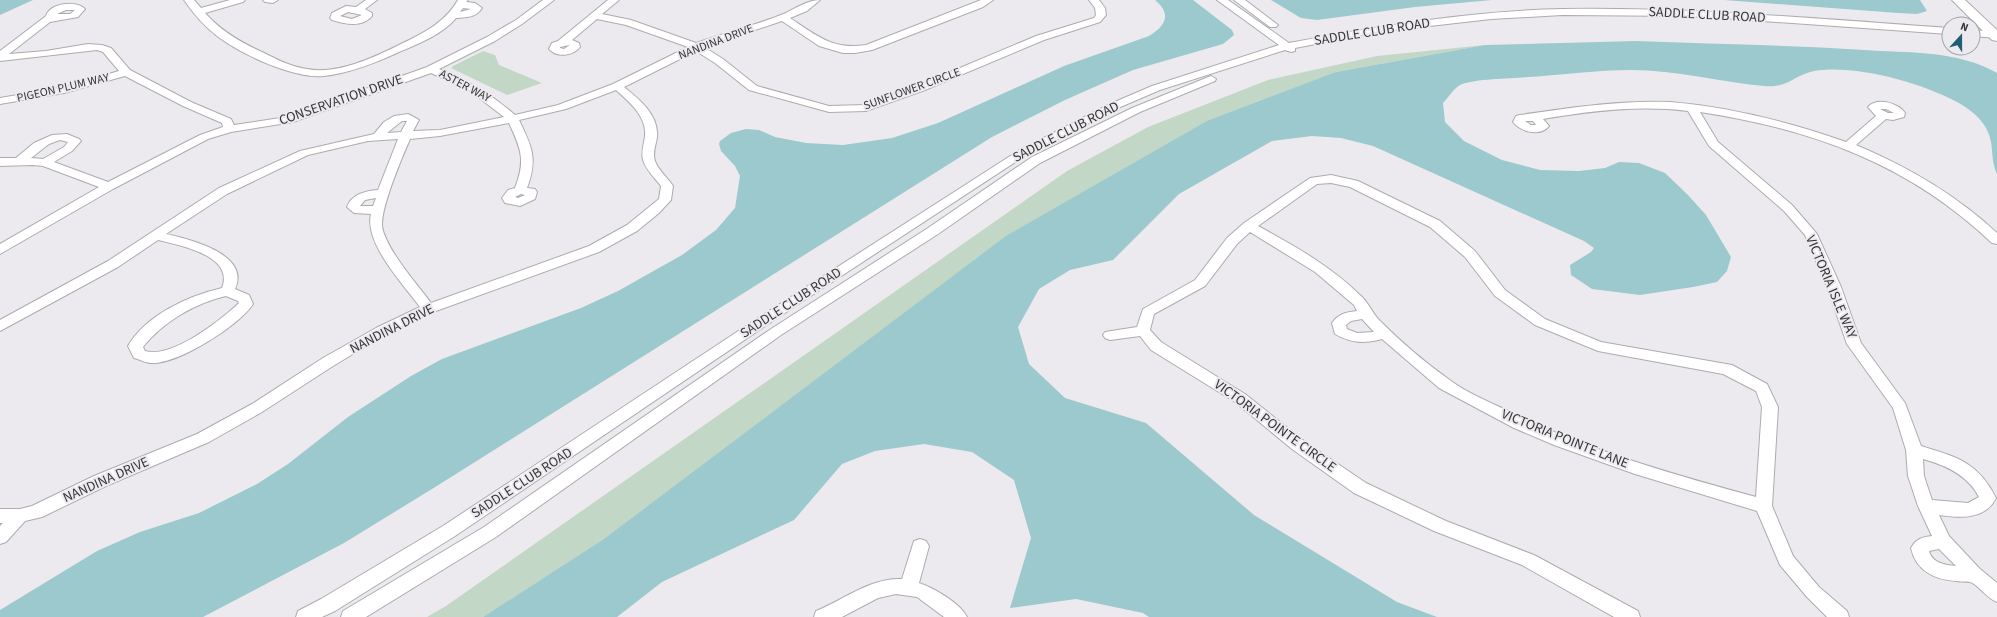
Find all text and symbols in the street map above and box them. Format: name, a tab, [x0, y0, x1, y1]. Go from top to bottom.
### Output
street label: SADDLE CLUB ROAD	[1648, 2, 1766, 28]
street label: SADDLE CLUB ROAD	[1313, 13, 1431, 51]
north arrow	[1941, 16, 1981, 56]
text: N	[1958, 19, 1971, 35]
street label: NANDINA DRIVE	[676, 20, 756, 64]
street label: SUNFLOWER CIRCLE	[861, 64, 963, 114]
street label: ASTER WAY	[436, 65, 494, 107]
street label: PIGEON PLUM WAY	[15, 69, 111, 107]
street label: CONSERVATION DRIVE	[276, 69, 406, 131]
street label: SADDLE CLUB ROAD	[1009, 97, 1123, 167]
street label: VICTORIA ISLE WAY	[1800, 232, 1862, 342]
street label: SADDLE CLUB ROAD	[736, 263, 846, 343]
street label: NANDINA DRIVE	[346, 299, 438, 359]
street label: VICTORIA POINTE CIRCLE	[1210, 375, 1340, 477]
street label: VICTORIA POINTE LANE	[1498, 404, 1632, 474]
street label: SADDLE CLUB ROAD	[467, 443, 577, 523]
street label: NANDINA DRIVE	[60, 452, 152, 508]

